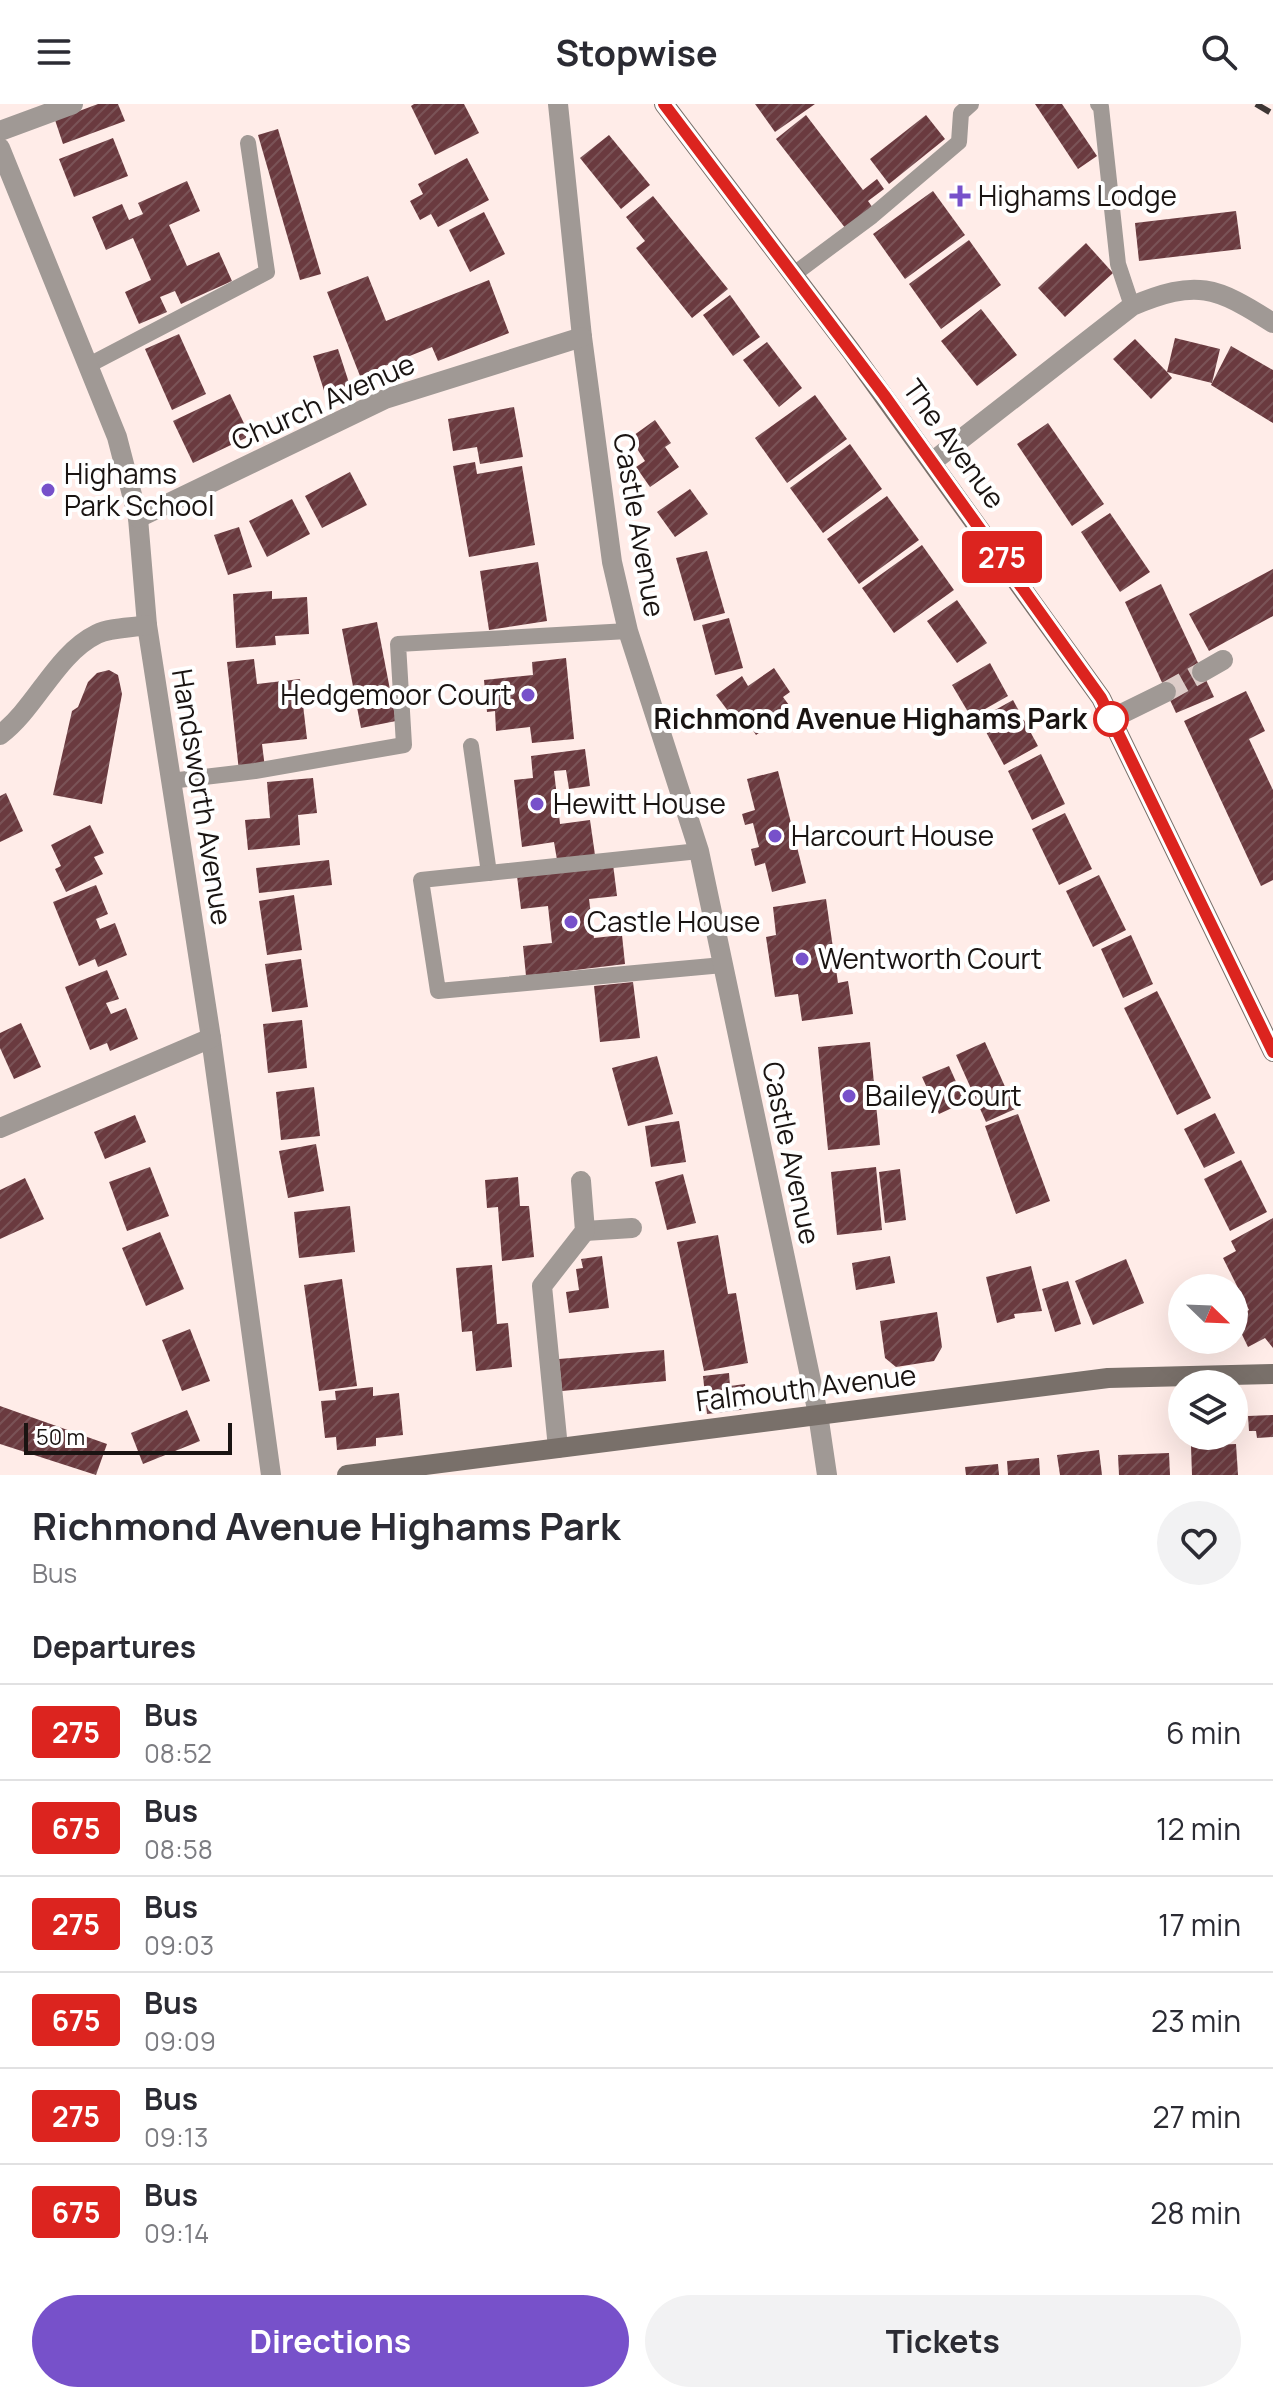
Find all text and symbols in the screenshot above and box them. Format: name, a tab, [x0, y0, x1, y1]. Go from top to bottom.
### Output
text: Stopwise	[555, 28, 718, 77]
icon: menu	[32, 30, 76, 74]
icon: search	[1197, 30, 1241, 74]
place label: Highams Lodge	[978, 176, 1177, 214]
marker: Highams Lodge	[949, 185, 971, 207]
street label: Church Avenue	[225, 344, 420, 458]
street label: The Avenue	[895, 371, 1015, 516]
street label: Castle Avenue	[605, 430, 675, 620]
place label: Highams Park School	[64, 454, 214, 524]
marker: Highams Park School	[39, 481, 57, 499]
line badge: 275	[956, 531, 1048, 583]
text: 275	[978, 538, 1026, 576]
street label: Handsworth Avenue	[164, 666, 242, 928]
place label: Hedgemoor Court	[280, 675, 512, 713]
marker: Hedgemoor Court	[519, 686, 537, 704]
place label: Richmond Avenue Highams Park	[653, 699, 1088, 737]
marker: Richmond Avenue Highams Park	[1094, 702, 1128, 736]
place label: Hewitt House	[553, 784, 726, 822]
marker: Hewitt House	[528, 795, 546, 813]
place label: Harcourt House	[791, 816, 994, 854]
marker: Harcourt House	[766, 827, 784, 845]
place label: Castle House	[587, 902, 760, 940]
marker: Castle House	[562, 913, 580, 931]
place label: Wentworth Court	[818, 939, 1042, 977]
marker: Wentworth Court	[793, 950, 811, 968]
street label: Castle Avenue	[754, 1058, 830, 1248]
place label: Bailey Court	[865, 1076, 1022, 1114]
marker: Bailey Court	[840, 1087, 858, 1105]
north arrow	[1168, 1274, 1248, 1354]
map controls	[1168, 1274, 1248, 1450]
street label: Falmouth Avenue	[693, 1355, 918, 1419]
button: layers	[1168, 1370, 1248, 1450]
scale bar	[24, 1419, 232, 1455]
text: 50 m	[36, 1422, 85, 1452]
text: Richmond Avenue Highams Park	[32, 1499, 620, 1551]
button: heart	[1157, 1501, 1241, 1585]
text: Bus	[32, 1555, 77, 1591]
text: Departures	[32, 1626, 196, 1667]
text: Bus	[144, 1694, 198, 1735]
text: 6 min	[1166, 1712, 1241, 1753]
text: 275	[52, 1713, 100, 1751]
text: 08:52	[144, 1735, 212, 1771]
text: Bus	[144, 1790, 198, 1831]
text: 12 min	[1156, 1808, 1241, 1849]
text: 675	[52, 1809, 100, 1847]
text: 08:58	[144, 1831, 213, 1867]
text: Bus	[144, 1886, 198, 1927]
text: 17 min	[1158, 1904, 1241, 1945]
text: 275	[52, 1905, 100, 1943]
text: 09:03	[144, 1927, 214, 1963]
text: Bus	[144, 1982, 198, 2023]
text: 23 min	[1151, 2000, 1241, 2041]
text: 675	[52, 2001, 100, 2039]
text: 09:09	[144, 2023, 216, 2059]
text: Bus	[144, 2078, 198, 2119]
text: 27 min	[1153, 2096, 1241, 2137]
text: 275	[52, 2097, 100, 2135]
text: 09:13	[144, 2119, 208, 2155]
text: Bus	[144, 2174, 198, 2215]
text: 28 min	[1150, 2192, 1241, 2233]
text: 675	[52, 2193, 100, 2231]
text: 09:14	[144, 2215, 209, 2251]
button: Directions	[32, 2295, 629, 2387]
button: Tickets	[645, 2295, 1241, 2387]

